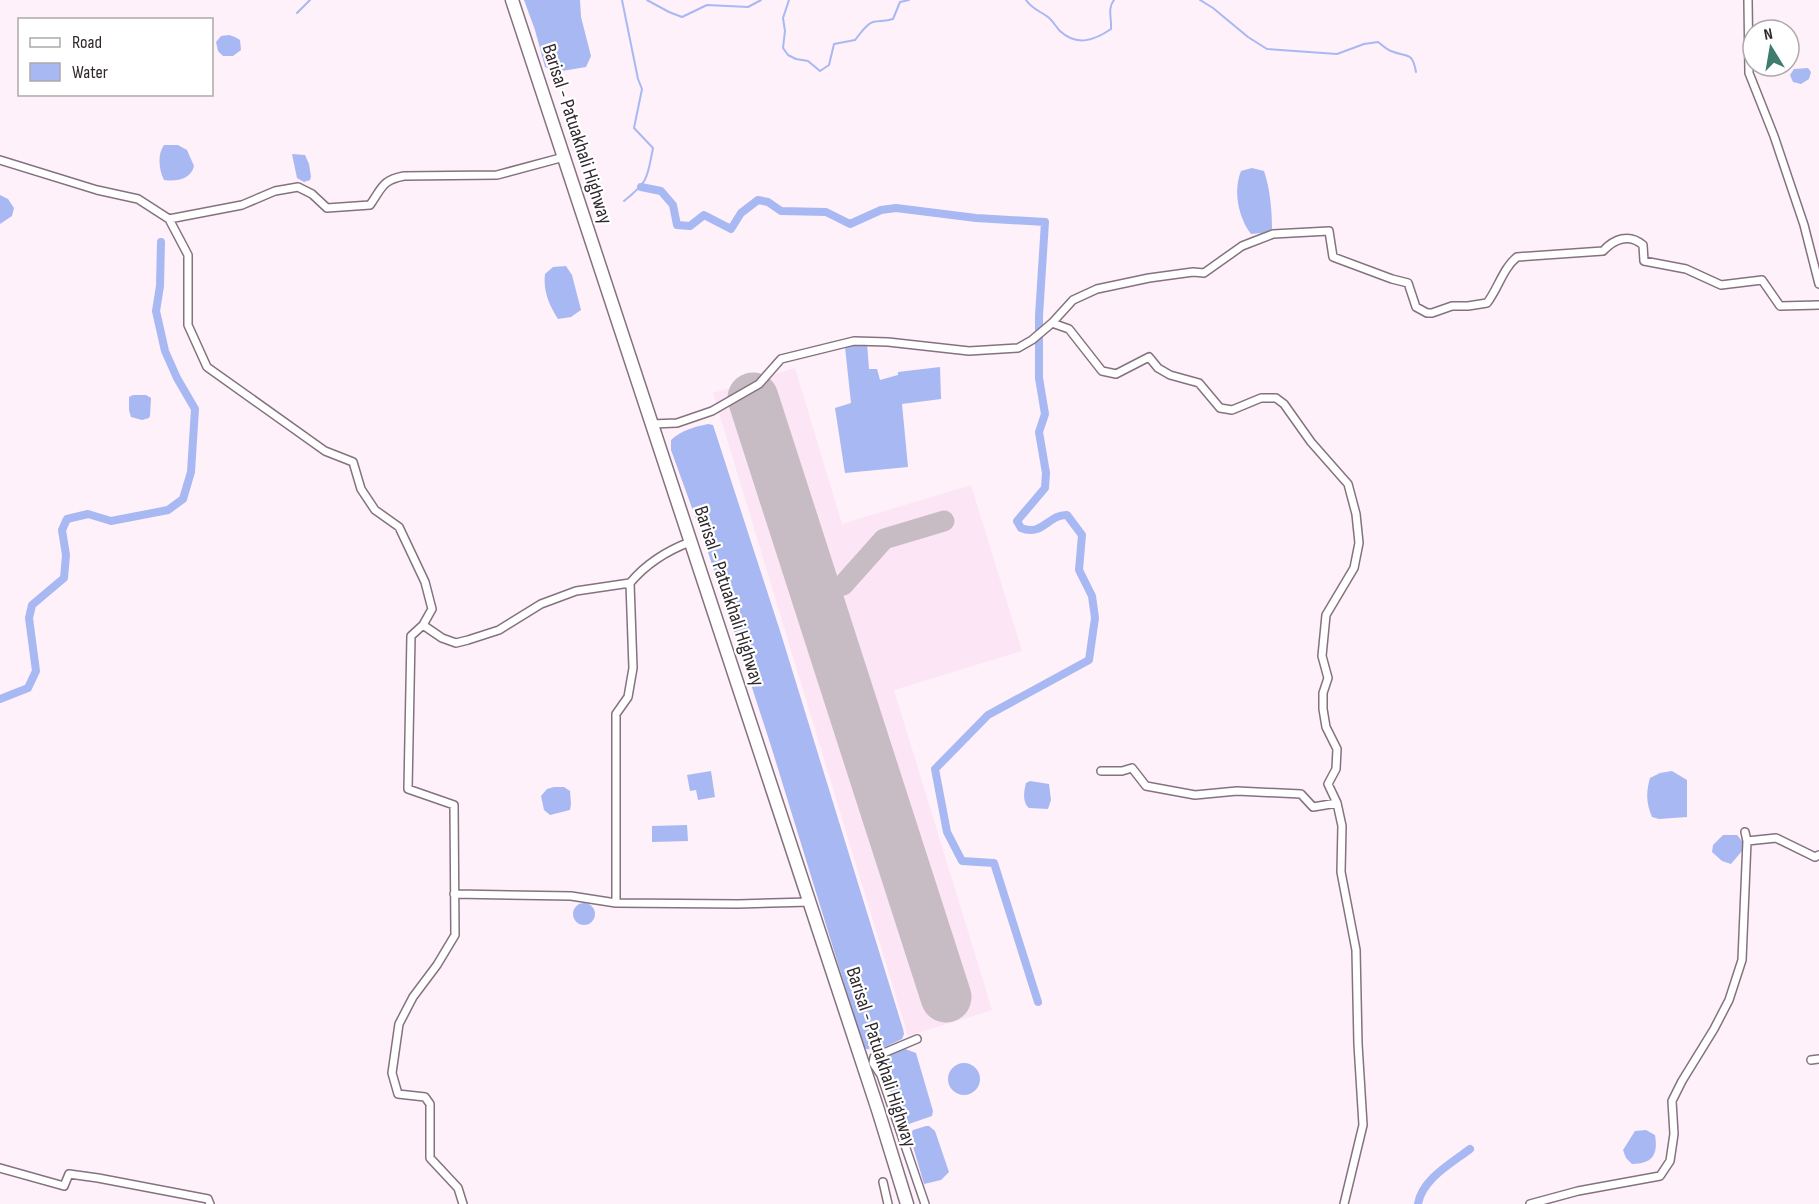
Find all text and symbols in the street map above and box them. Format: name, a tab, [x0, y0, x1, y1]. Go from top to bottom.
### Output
legend	[18, 18, 213, 96]
north arrow	[1741, 18, 1801, 78]
text: N	[1762, 25, 1774, 45]
text: Road	[72, 32, 102, 53]
street label: Barisal - Patuakhali Highway	[537, 41, 618, 227]
text: Water	[72, 62, 108, 83]
street label: Barisal - Patuakhali Highway	[689, 503, 770, 689]
street label: Barisal - Patuakhali Highway	[841, 964, 922, 1150]

